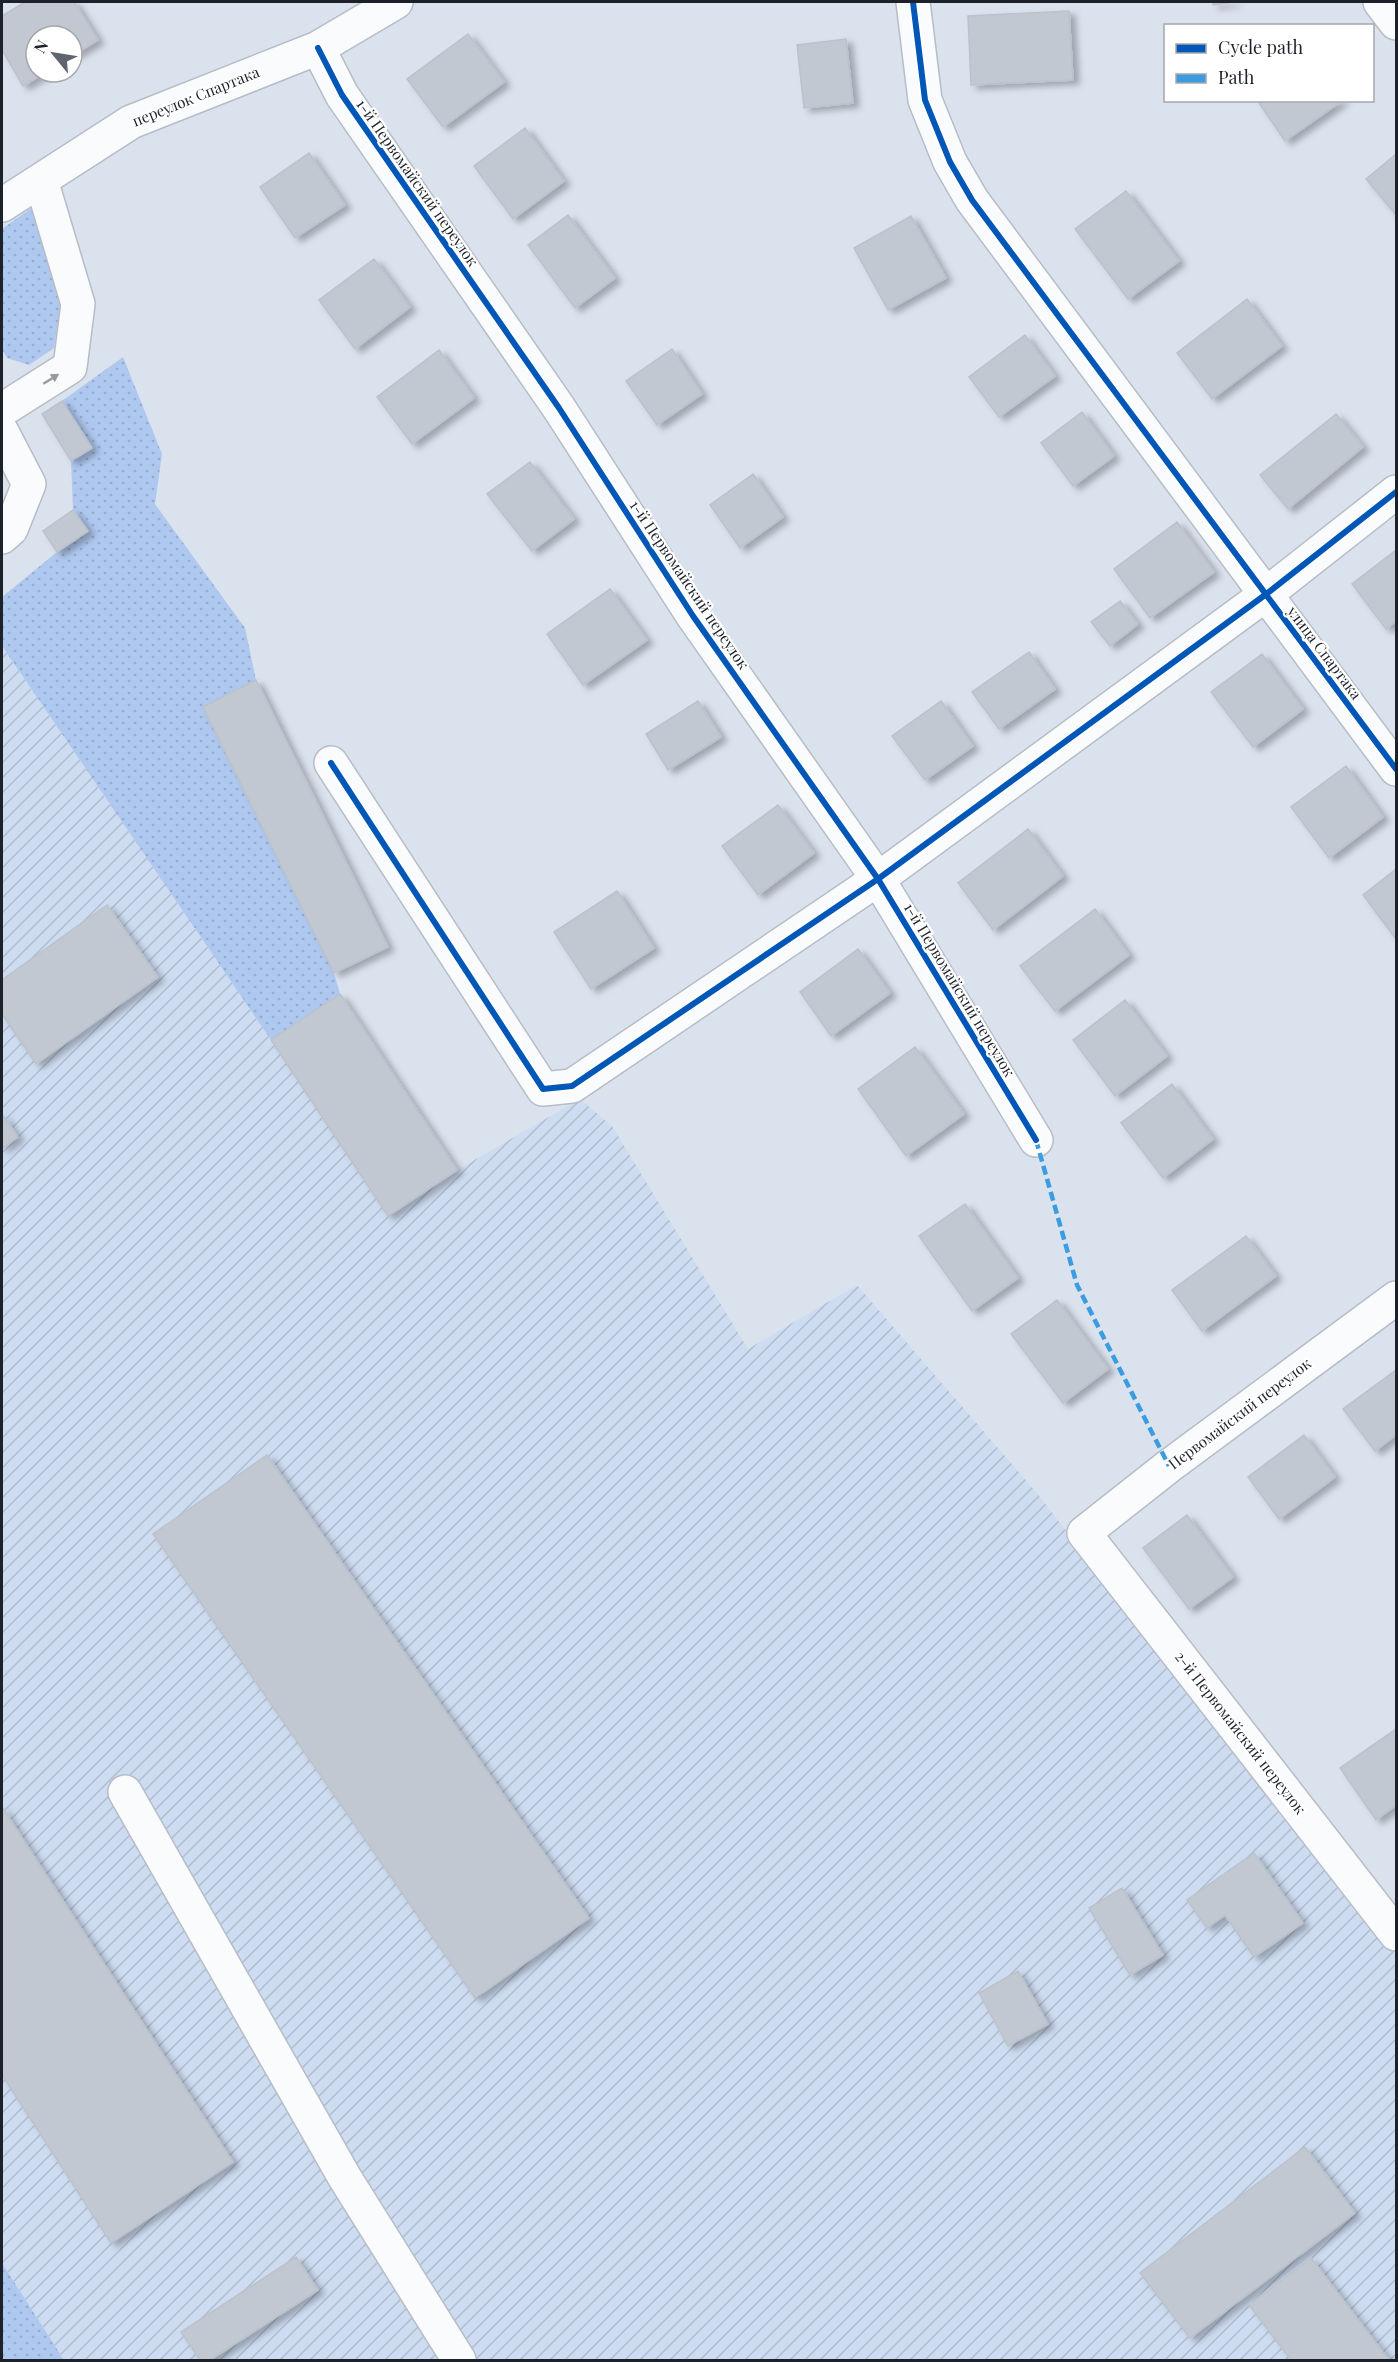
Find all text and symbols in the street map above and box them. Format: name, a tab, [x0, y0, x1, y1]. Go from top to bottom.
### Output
north arrow	[24, 24, 84, 84]
legend	[1164, 24, 1374, 102]
text: Cycle path	[1218, 35, 1303, 59]
text: N	[29, 36, 53, 57]
street label: переулок Спартака	[129, 61, 263, 131]
text: Path	[1218, 65, 1255, 89]
street label: 1-й Первомайский переулок	[352, 95, 484, 270]
one-way arrow	[43, 373, 59, 384]
street label: 1-й Первомайский переулок	[626, 496, 754, 673]
street label: улица Спартака	[1283, 601, 1367, 703]
street label: 1-й Первомайский переулок	[900, 899, 1020, 1081]
street label: Первомайский переулок	[1164, 1353, 1315, 1473]
street label: 2-й Первомайский переулок	[1171, 1647, 1311, 1818]

